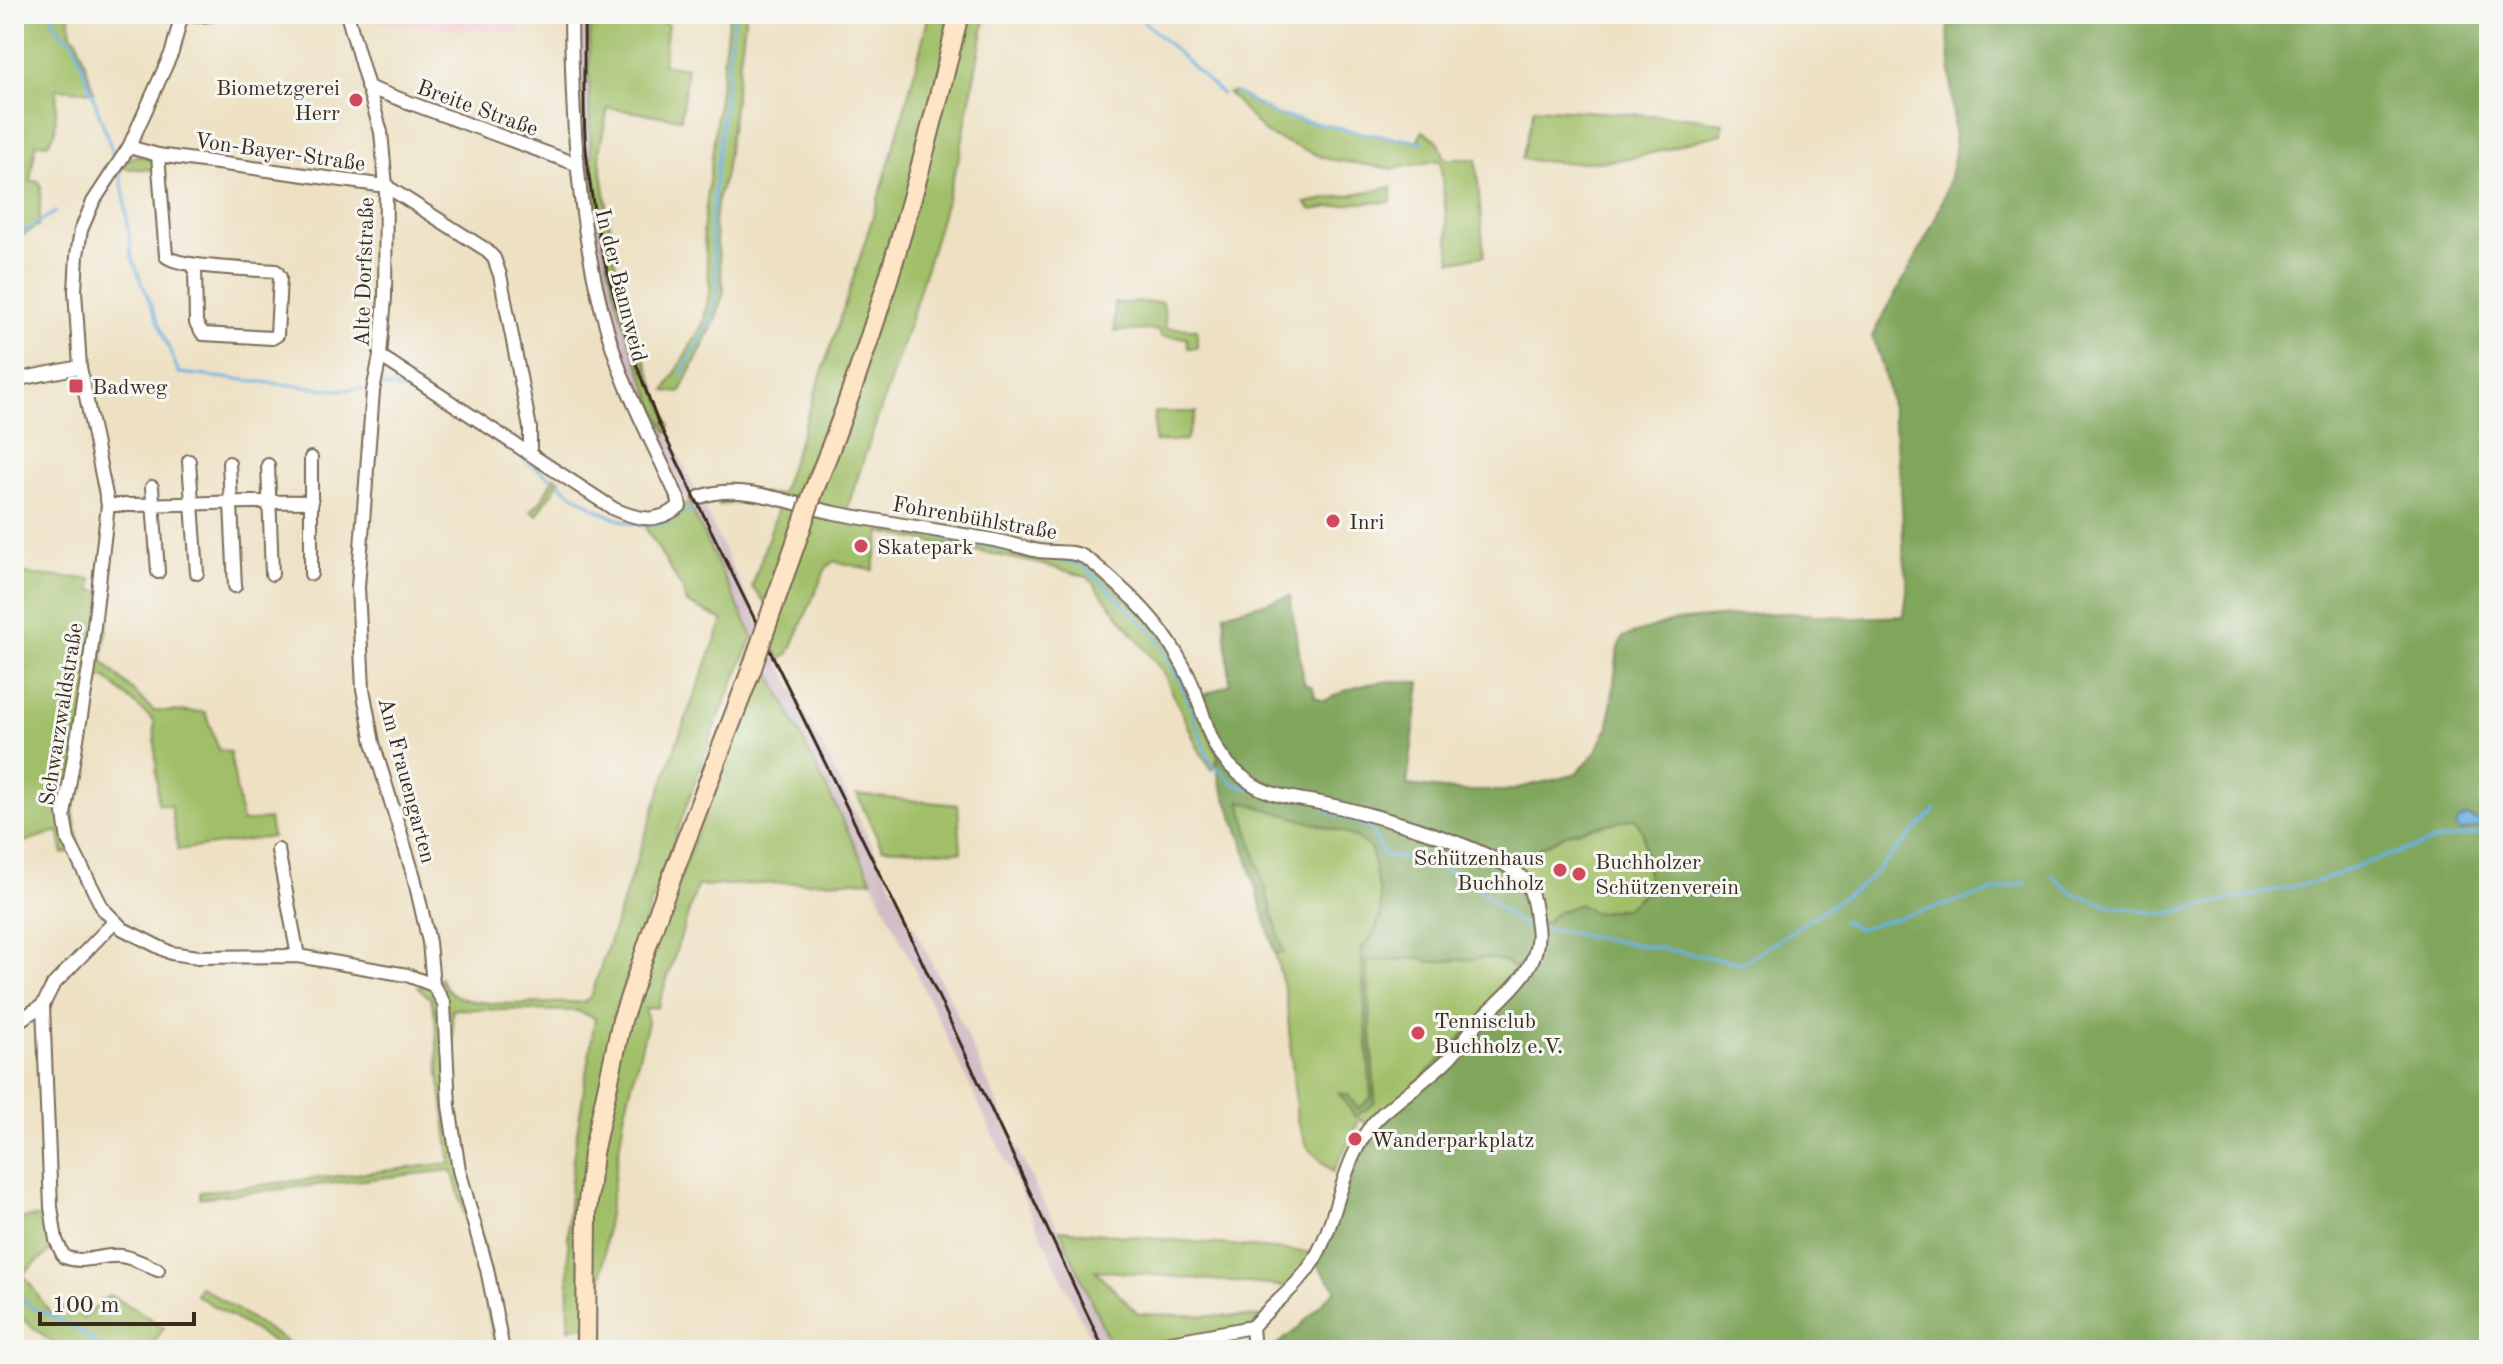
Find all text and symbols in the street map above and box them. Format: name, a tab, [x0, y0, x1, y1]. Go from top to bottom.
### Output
street label: Breite Straße	[414, 77, 541, 141]
place label: Biometzgerei Herr	[216, 78, 340, 125]
marker: Biometzgerei Herr	[347, 91, 365, 109]
street label: Von-Bayer-Straße	[193, 130, 367, 176]
street label: Alte Dorfstraße	[351, 197, 379, 347]
street label: In der Bannweid	[590, 207, 650, 364]
marker: Badweg	[67, 377, 85, 395]
place label: Badweg	[92, 377, 168, 399]
street label: Fohrenbühlstraße	[891, 494, 1059, 544]
marker: Inri	[1324, 512, 1342, 530]
place label: Inri	[1349, 512, 1385, 534]
marker: Skatepark	[852, 537, 870, 555]
place label: Skatepark	[877, 537, 974, 559]
street label: Schwarzwaldstraße	[37, 621, 87, 807]
street label: Am Frauengarten	[373, 695, 439, 866]
place label: Schützenhaus Buchholz	[1414, 848, 1544, 895]
place label: Buchholzer Schützenverein	[1595, 852, 1739, 899]
marker: Schützenhaus Buchholz	[1551, 861, 1569, 879]
marker: Buchholzer Schützenverein	[1570, 865, 1588, 883]
place label: Tennisclub Buchholz e.V.	[1434, 1011, 1563, 1058]
marker: Tennisclub Buchholz e.V.	[1409, 1024, 1427, 1042]
marker: Wanderparkplatz	[1346, 1130, 1364, 1148]
place label: Wanderparkplatz	[1371, 1130, 1534, 1152]
scale bar	[40, 1276, 194, 1326]
text: 100 m	[52, 1294, 120, 1318]

